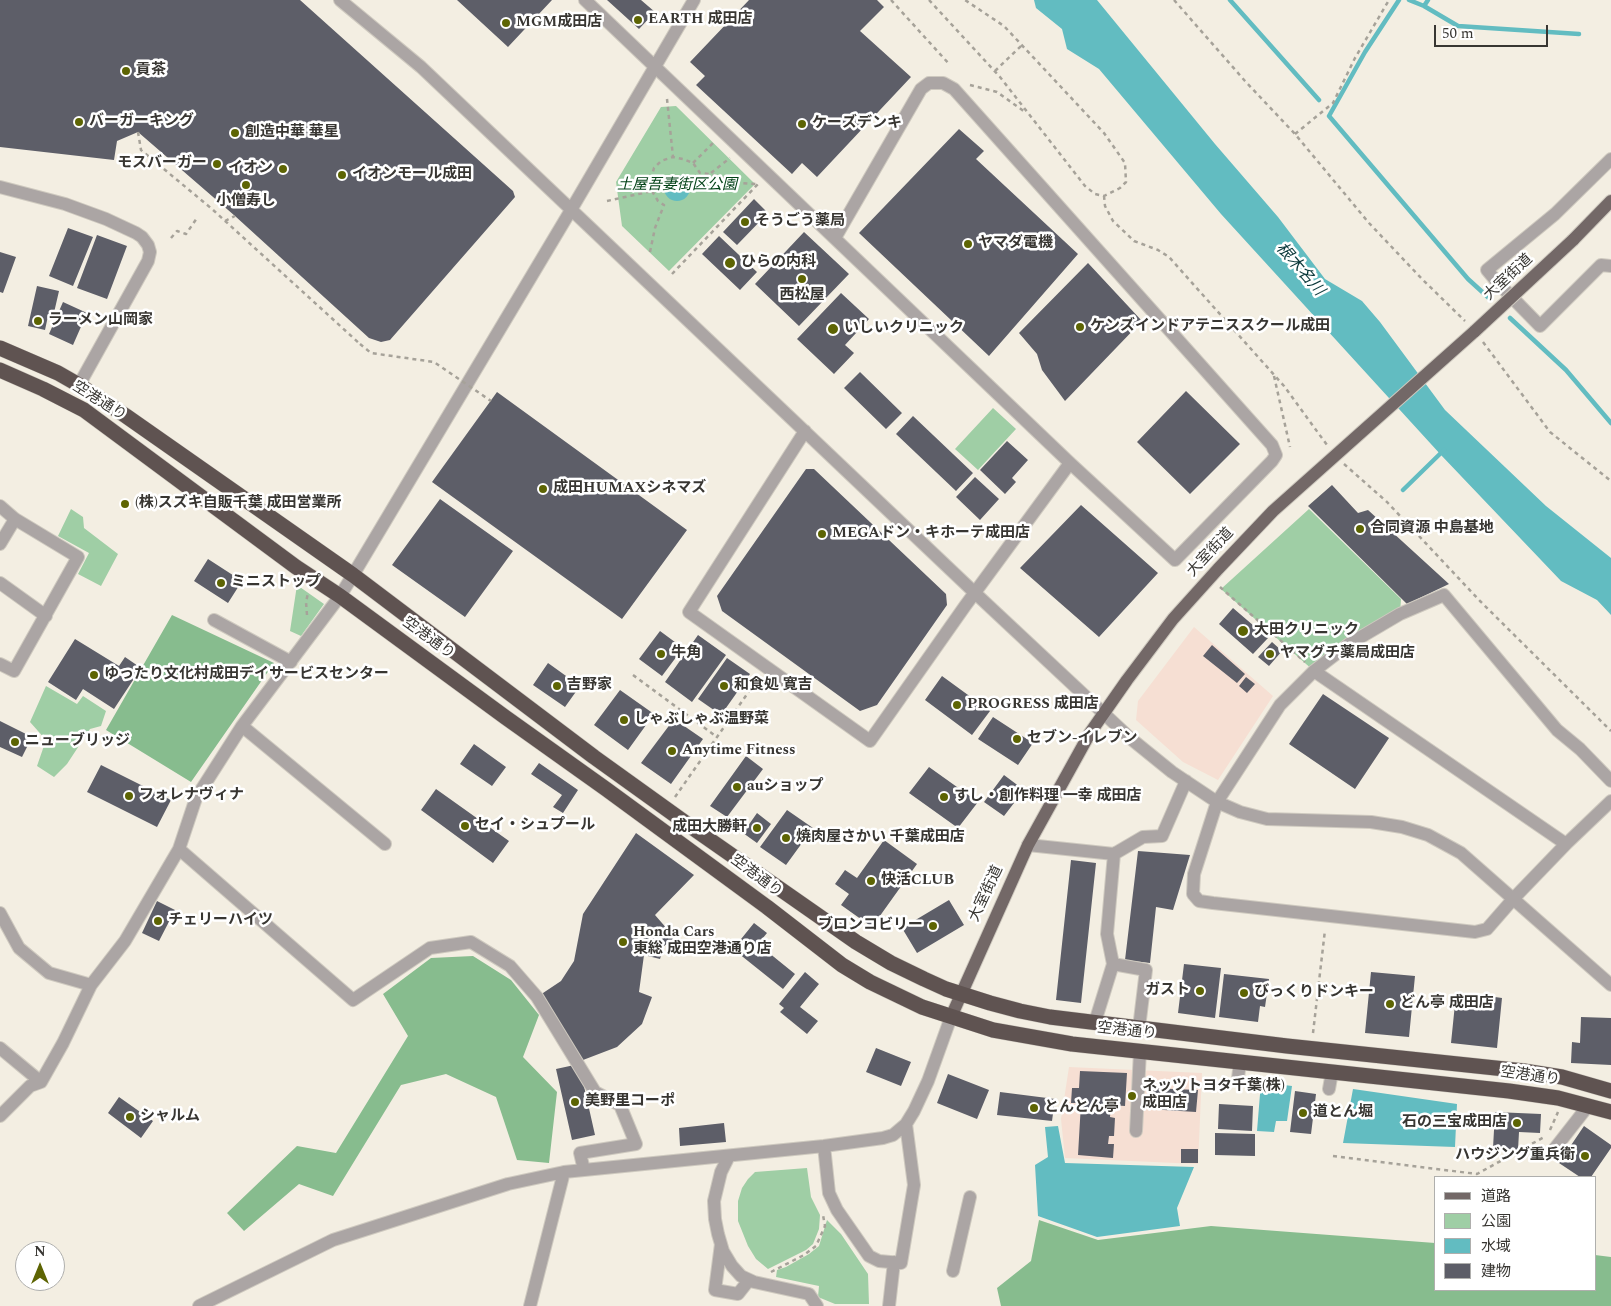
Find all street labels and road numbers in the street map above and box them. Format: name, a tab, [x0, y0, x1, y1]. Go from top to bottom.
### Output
street label: 大室街道	[1481, 251, 1537, 305]
street label: 空港通り	[69, 378, 129, 426]
street label: 大室街道	[1184, 525, 1238, 581]
street label: 空港通り	[398, 614, 458, 664]
street label: 空港通り	[727, 852, 785, 902]
street label: 大室街道	[966, 863, 1008, 925]
street label: 空港通り	[1096, 1020, 1158, 1044]
street label: 空港通り	[1499, 1064, 1561, 1090]

